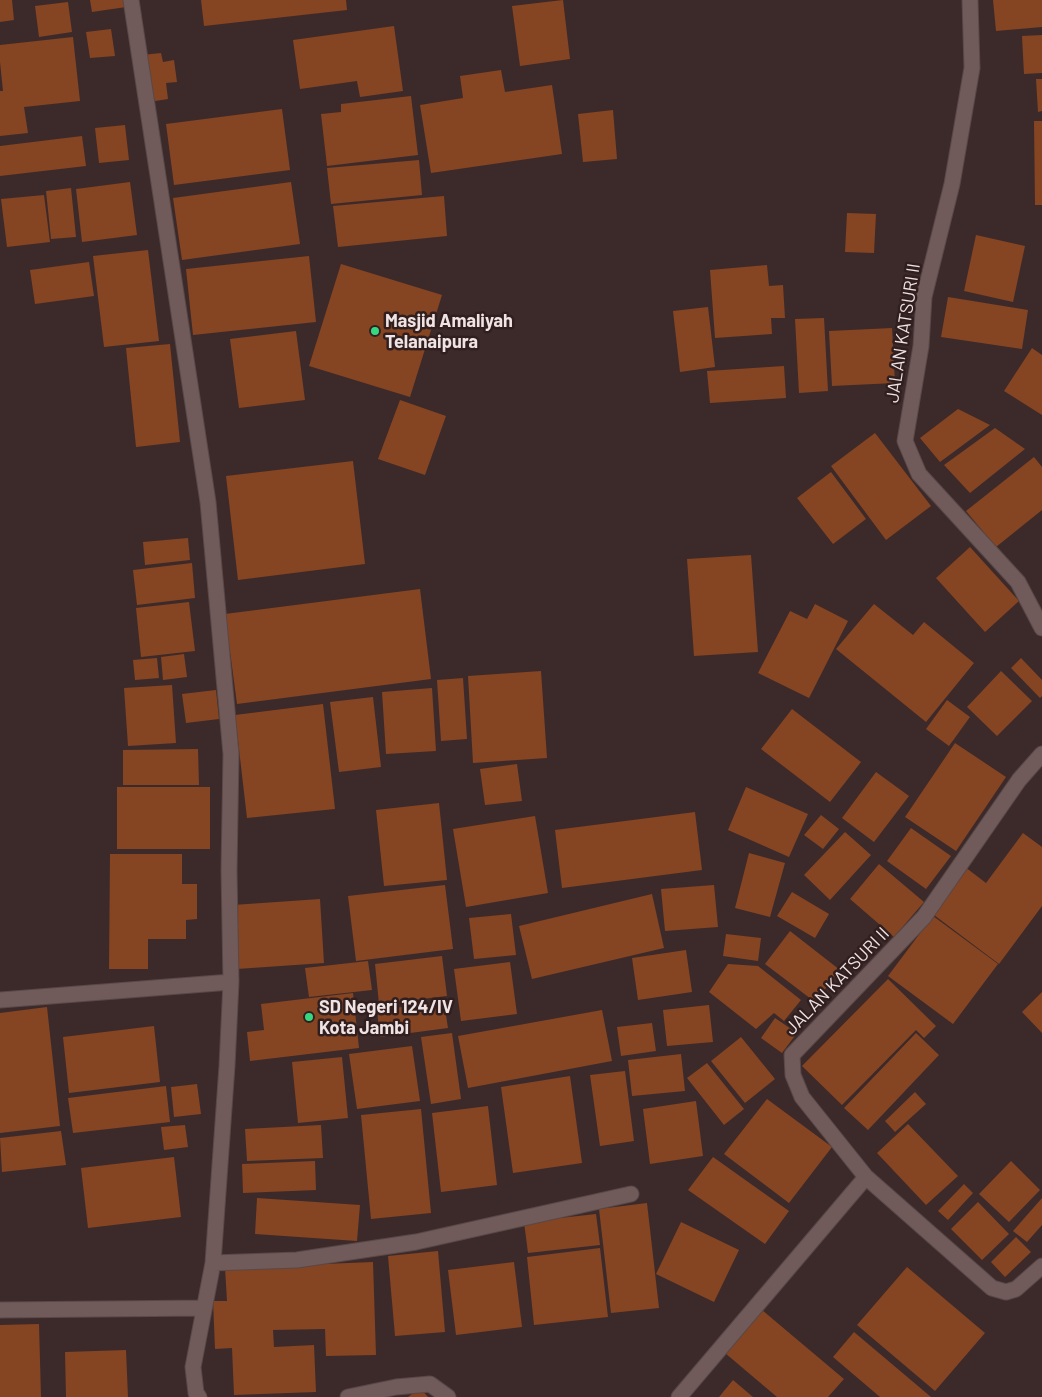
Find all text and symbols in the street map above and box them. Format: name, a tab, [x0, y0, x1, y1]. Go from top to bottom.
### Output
street label: JALAN KATSURI II	[881, 262, 925, 404]
place label: Masjid Amaliyah Telanaipura	[385, 310, 513, 352]
marker: Masjid Amaliyah Telanaipura	[369, 325, 381, 337]
street label: JALAN KATSURI II	[780, 923, 894, 1039]
place label: SD Negeri 124/IV Kota Jambi	[319, 996, 453, 1038]
marker: SD Negeri 124/IV Kota Jambi	[303, 1011, 315, 1023]

